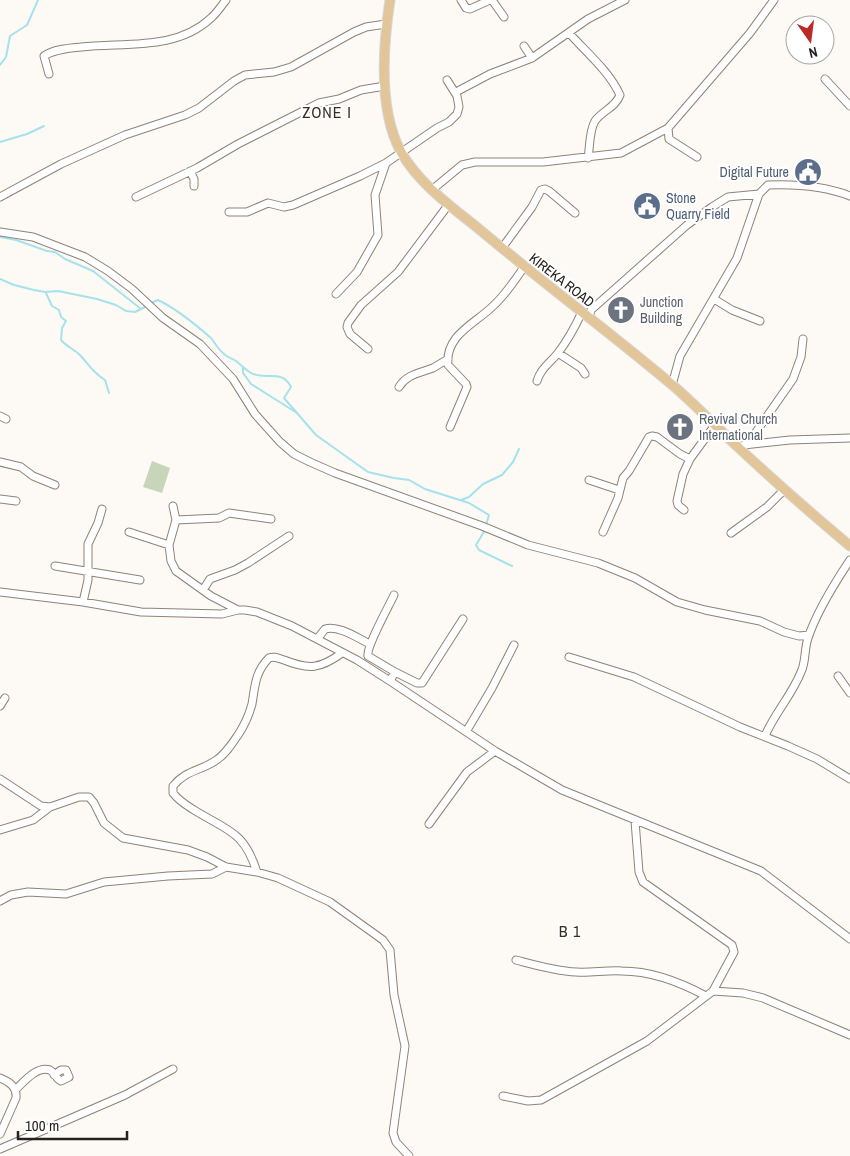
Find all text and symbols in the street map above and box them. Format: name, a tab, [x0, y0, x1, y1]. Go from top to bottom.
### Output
north arrow	[785, 15, 835, 65]
text: N	[807, 43, 819, 62]
district label: ZONE I	[302, 101, 352, 123]
public building icon: Digital Future	[793, 157, 823, 187]
place label: Digital Future	[719, 163, 789, 181]
place label: Stone Quarry Field	[666, 189, 730, 223]
public building icon: Stone Quarry Field	[632, 191, 662, 221]
street label: KIREKA ROAD	[526, 249, 598, 311]
place label: Junction Building	[640, 293, 683, 327]
church icon: Junction Building	[606, 295, 636, 325]
place label: Revival Church International	[699, 410, 777, 444]
church icon: Revival Church International	[665, 412, 695, 442]
district label: B 1	[559, 920, 581, 942]
scale bar	[18, 1108, 126, 1140]
text: 100 m	[25, 1115, 59, 1136]

